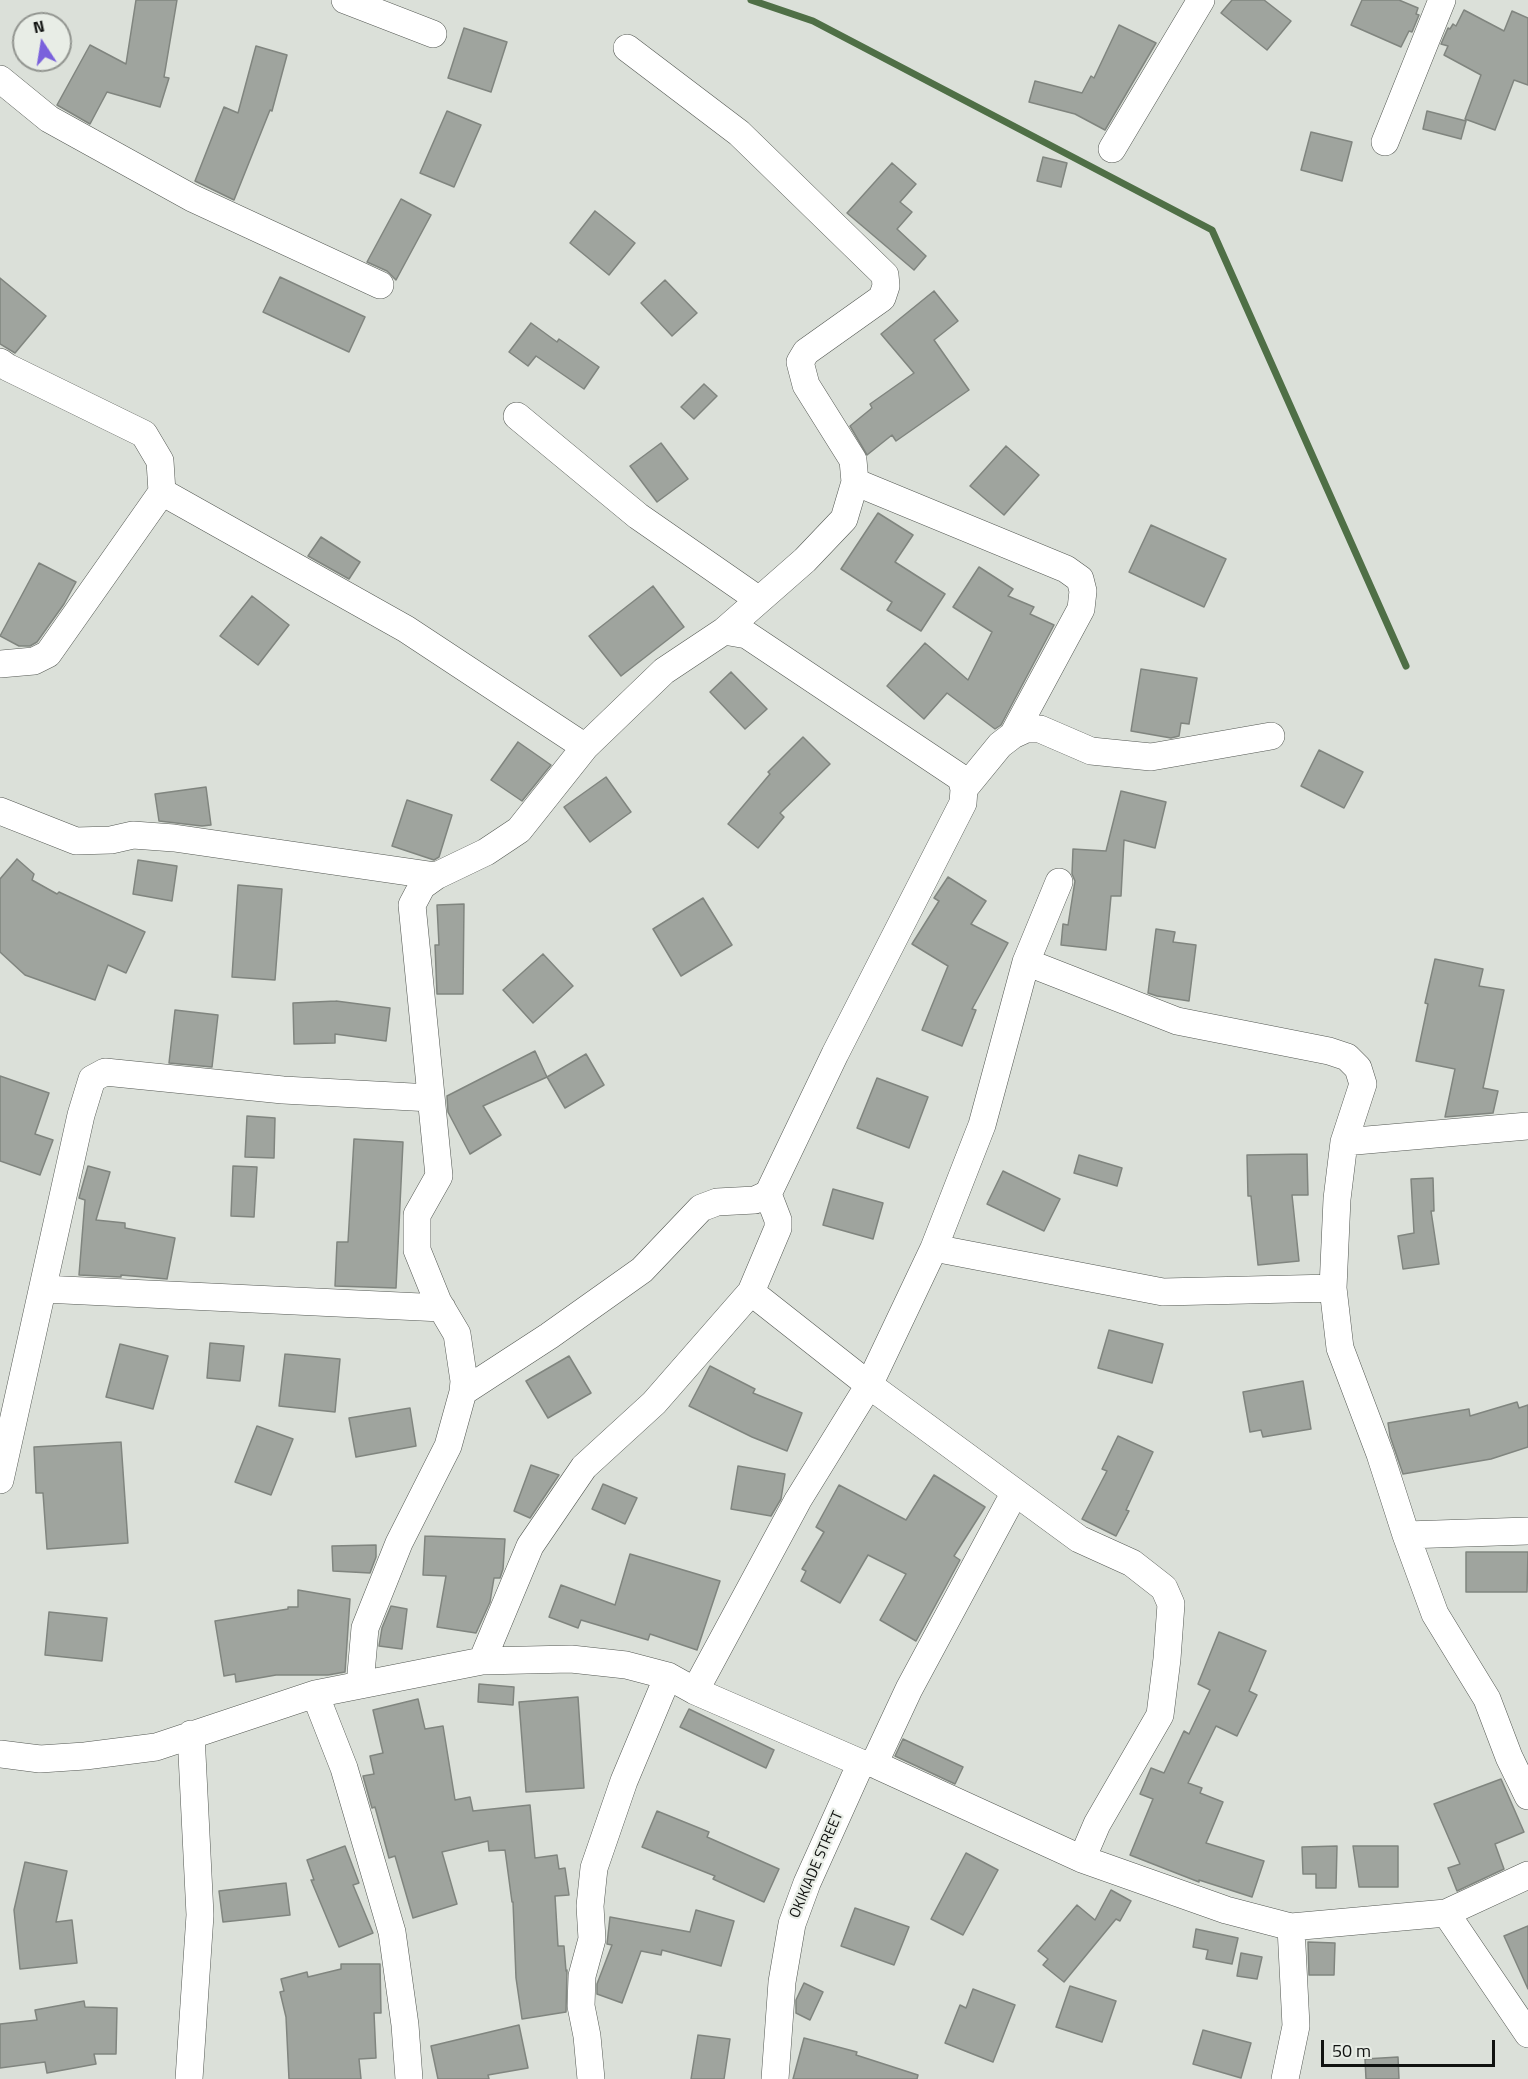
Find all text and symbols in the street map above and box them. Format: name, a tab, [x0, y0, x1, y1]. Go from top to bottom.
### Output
north arrow	[12, 12, 72, 72]
text: N	[31, 13, 47, 39]
street label: OKIKIADE STREET	[786, 1809, 848, 1921]
scale bar	[1324, 2028, 1498, 2066]
text: 50 m	[1332, 2037, 1371, 2064]

